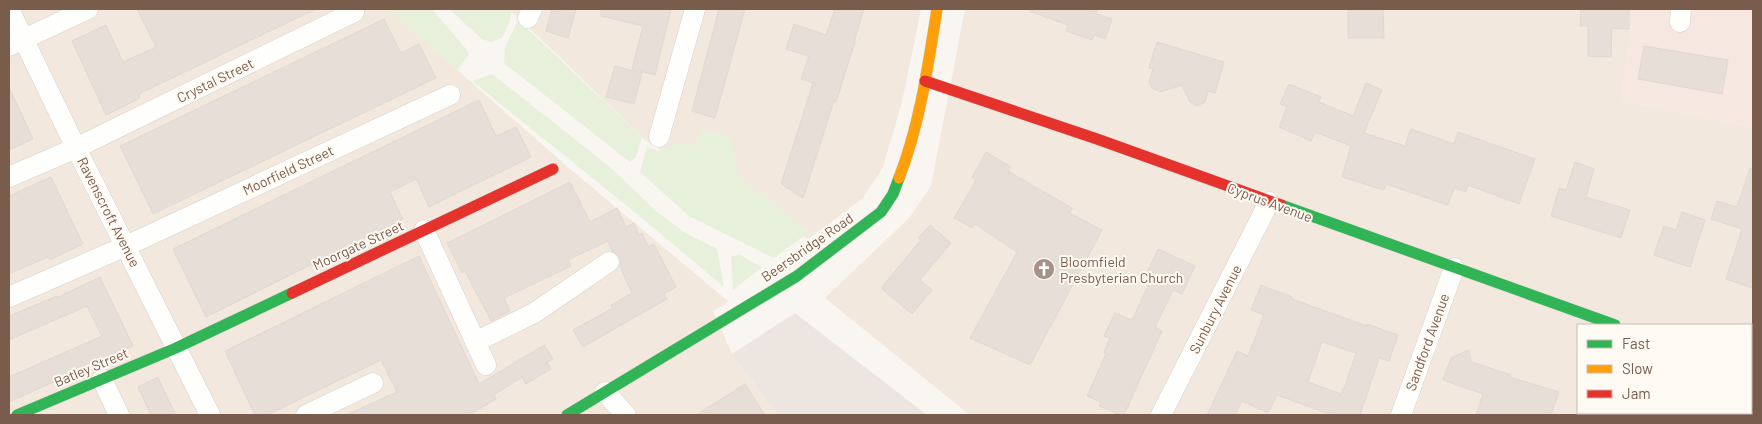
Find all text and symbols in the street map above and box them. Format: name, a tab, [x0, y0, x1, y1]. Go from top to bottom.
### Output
street label: Crystal Street	[174, 54, 256, 106]
street label: Moorfield Street	[240, 142, 336, 198]
street label: Ravenscroft Avenue	[74, 154, 144, 270]
street label: Cyprus Avenue	[1225, 179, 1315, 225]
street label: Beersbridge Road	[758, 209, 856, 285]
street label: Moorgate Street	[310, 217, 406, 273]
place label: Bloomfield Presbyterian Church	[1060, 253, 1183, 286]
church icon: Bloomfield Presbyterian Church	[1032, 257, 1056, 281]
street label: Sunbury Avenue	[1185, 262, 1245, 356]
street label: Sandford Avenue	[1402, 291, 1452, 393]
legend	[1577, 324, 1752, 414]
text: Fast	[1622, 334, 1650, 352]
street label: Batley Street	[51, 344, 131, 390]
text: Slow	[1622, 359, 1653, 377]
text: Jam	[1622, 384, 1651, 402]

